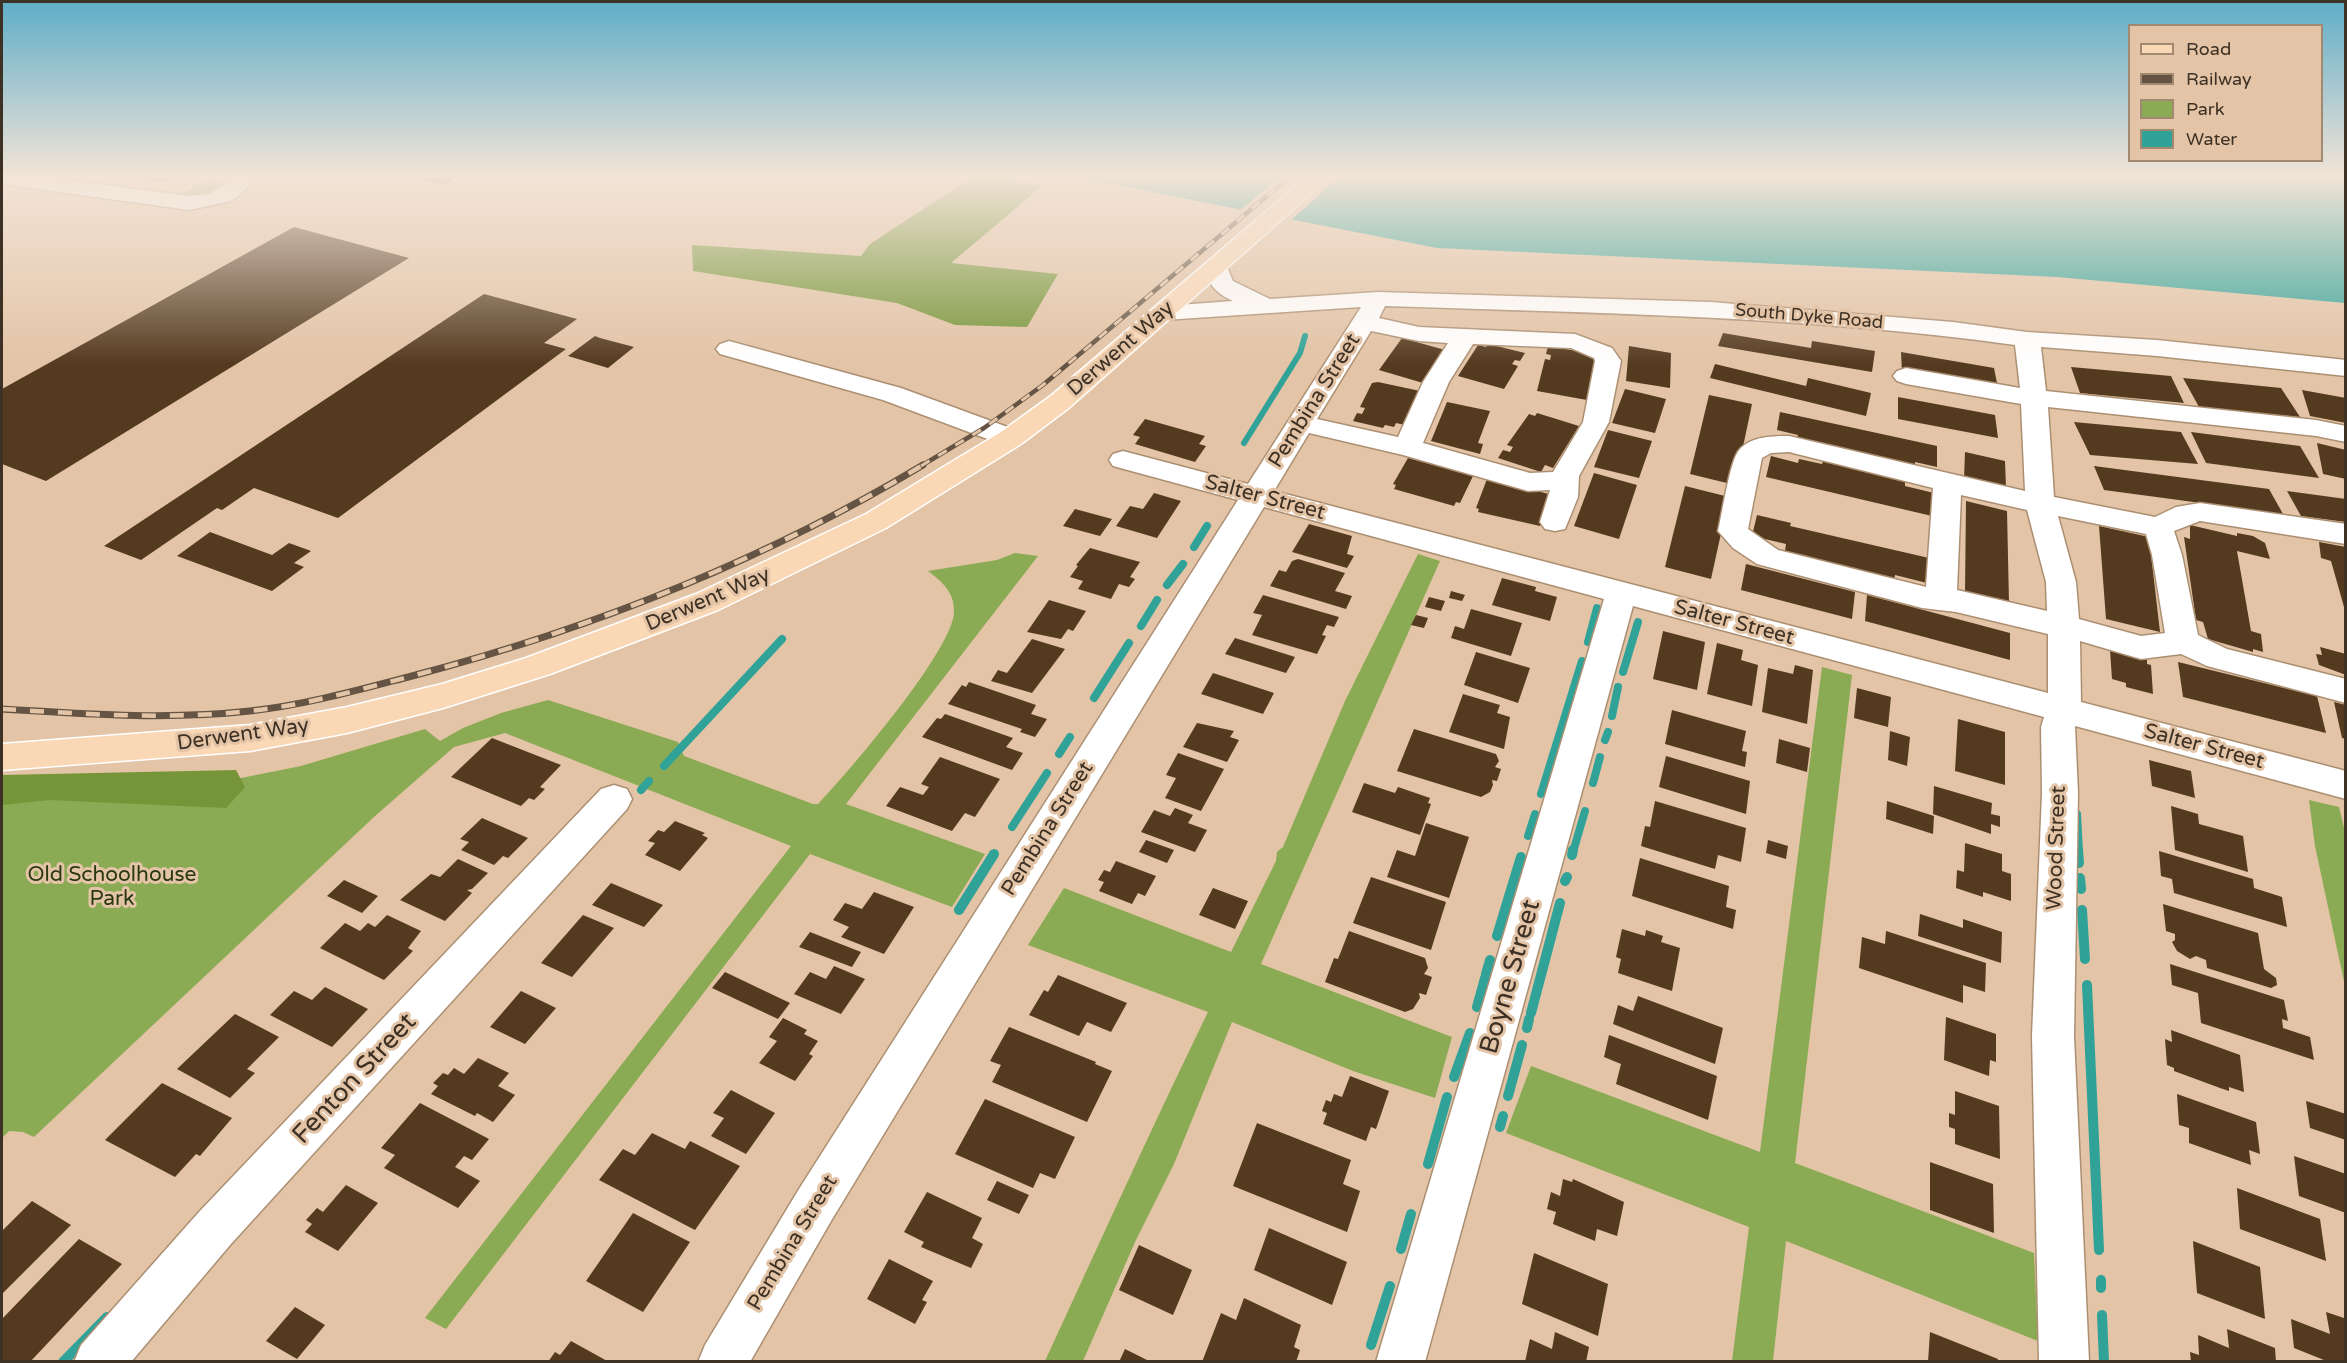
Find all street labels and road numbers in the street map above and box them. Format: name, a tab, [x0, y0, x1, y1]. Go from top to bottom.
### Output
street label: Derwent Way	[1063, 296, 1179, 402]
street label: South Dyke Road	[1734, 300, 1884, 334]
street label: Pembina Street	[1264, 329, 1366, 473]
street label: Salter Street	[1202, 470, 1328, 526]
street label: Derwent Way	[642, 562, 774, 638]
street label: Salter Street	[1671, 595, 1797, 651]
street label: Derwent Way	[175, 713, 311, 757]
street label: Salter Street	[2141, 719, 2267, 775]
street label: Pembina Street	[997, 757, 1099, 901]
street label: Wood Street	[2042, 785, 2072, 911]
street label: Boyne Street	[1474, 896, 1548, 1058]
street label: Fenton Street	[286, 1007, 424, 1151]
street label: Pembina Street	[743, 1171, 843, 1315]

